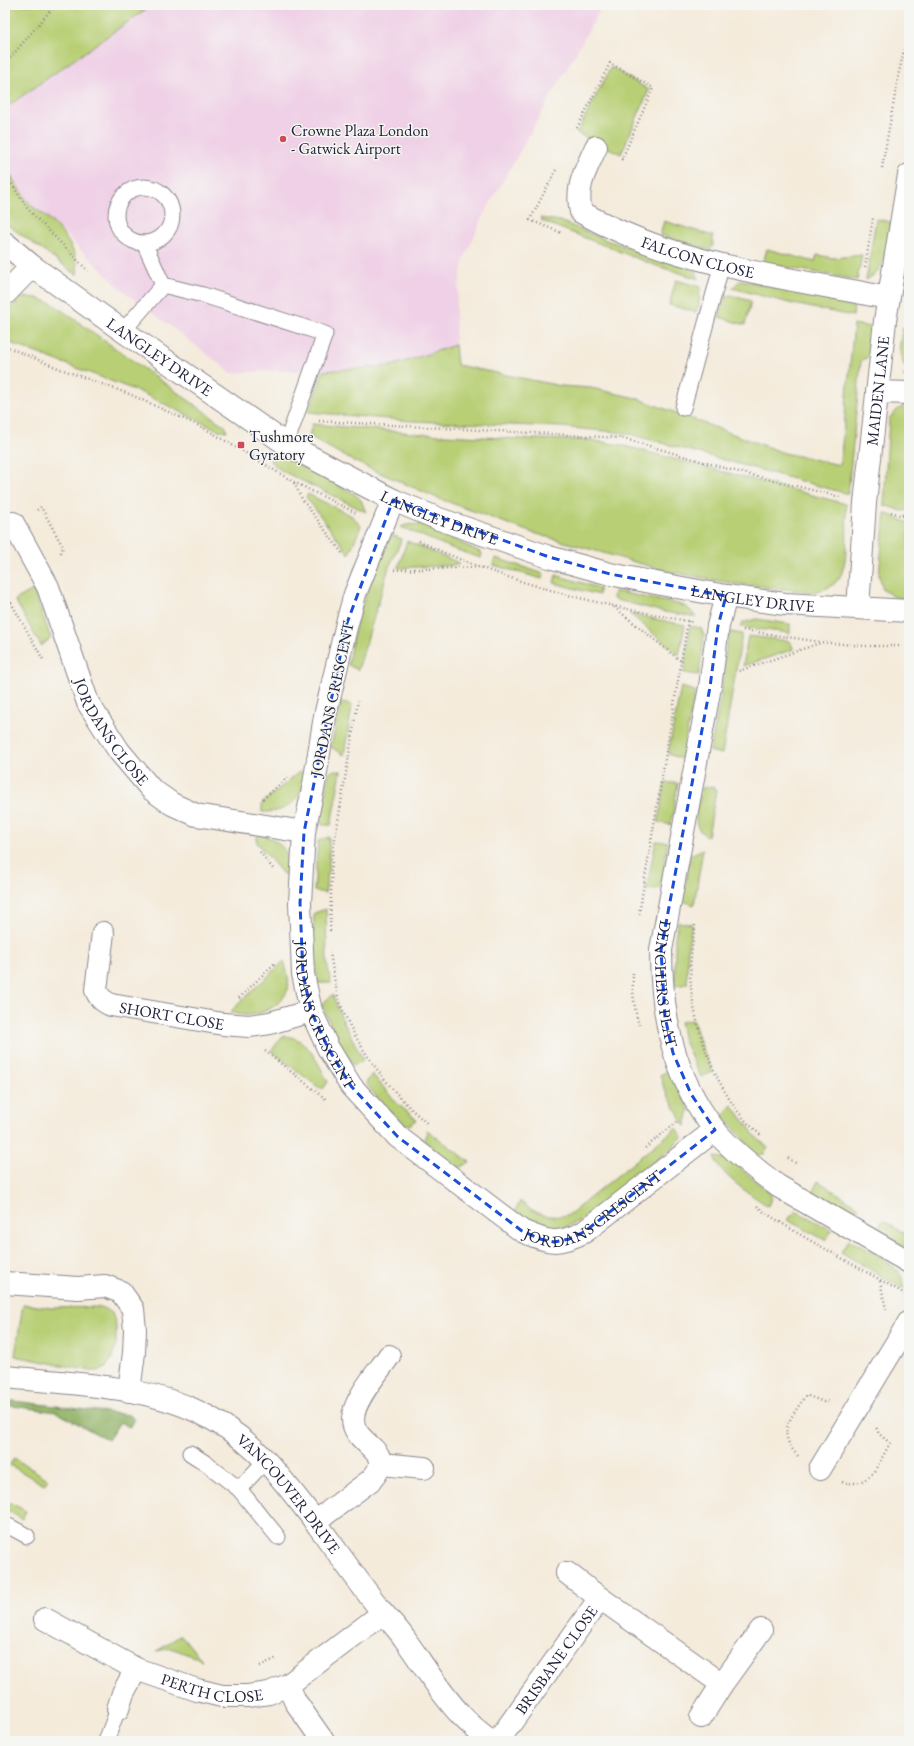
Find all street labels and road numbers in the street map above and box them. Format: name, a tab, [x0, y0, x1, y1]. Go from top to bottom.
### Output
street label: FALCON CLOSE	[638, 231, 756, 282]
street label: LANGLEY DRIVE	[103, 312, 217, 401]
street label: MAIDEN LANE	[861, 335, 894, 447]
street label: LANGLEY DRIVE	[377, 485, 501, 549]
street label: LANGLEY DRIVE	[690, 579, 815, 616]
street label: JORDANS CRESCENT	[305, 619, 359, 780]
street label: JORDANS CLOSE	[69, 673, 154, 789]
street label: DENCHERS PLAT	[650, 919, 683, 1050]
street label: JORDANS CRESCENT	[291, 938, 361, 1093]
street label: SHORT CLOSE	[118, 996, 226, 1035]
street label: JORDANS CRESCENT	[519, 1165, 666, 1252]
street label: VANCOUVER DRIVE	[233, 1429, 345, 1558]
street label: BRISBANE CLOSE	[510, 1601, 602, 1718]
street label: PERTH CLOSE	[158, 1668, 264, 1707]

